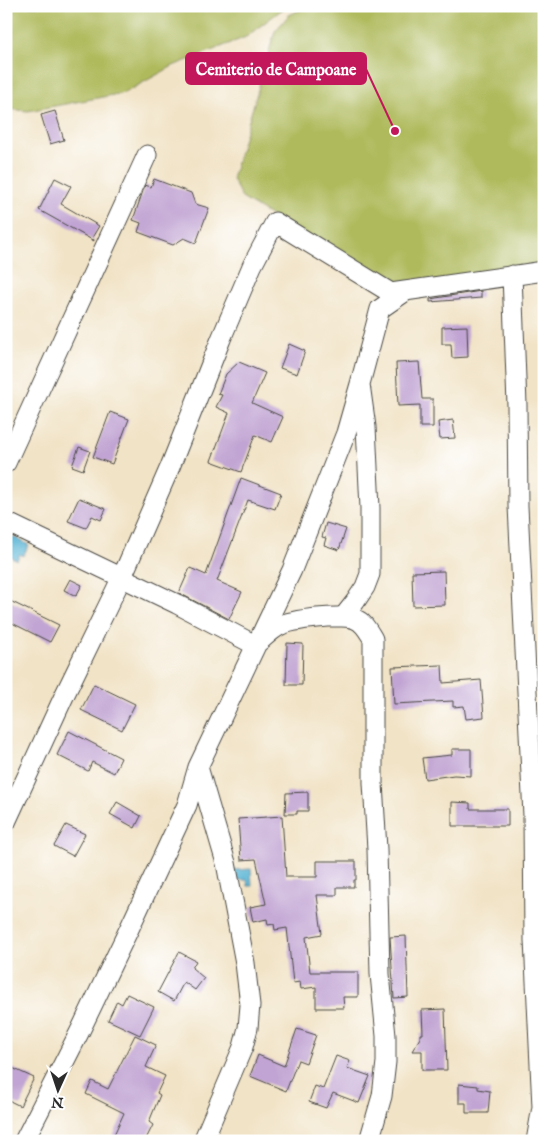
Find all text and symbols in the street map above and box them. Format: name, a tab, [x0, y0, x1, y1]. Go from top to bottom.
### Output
callout: Cemiterio de Campoane	[186, 53, 366, 84]
text: Cemiterio de Campoane	[196, 61, 357, 81]
north arrow	[32, 1064, 82, 1114]
text: N	[51, 1093, 65, 1111]

